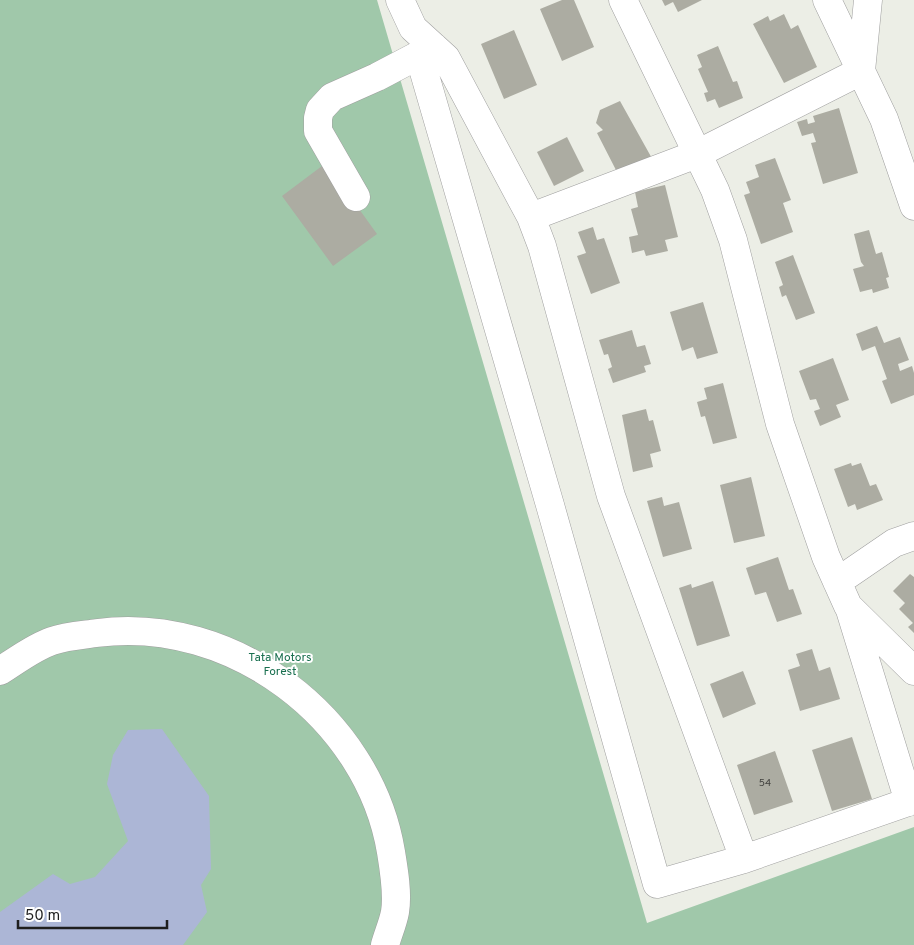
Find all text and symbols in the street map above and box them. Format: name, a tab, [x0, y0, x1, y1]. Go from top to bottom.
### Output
park label: Tata Motors Forest	[248, 650, 312, 680]
house number: 54	[759, 777, 771, 790]
scale bar	[18, 898, 166, 930]
text: 50 m	[25, 907, 60, 926]

